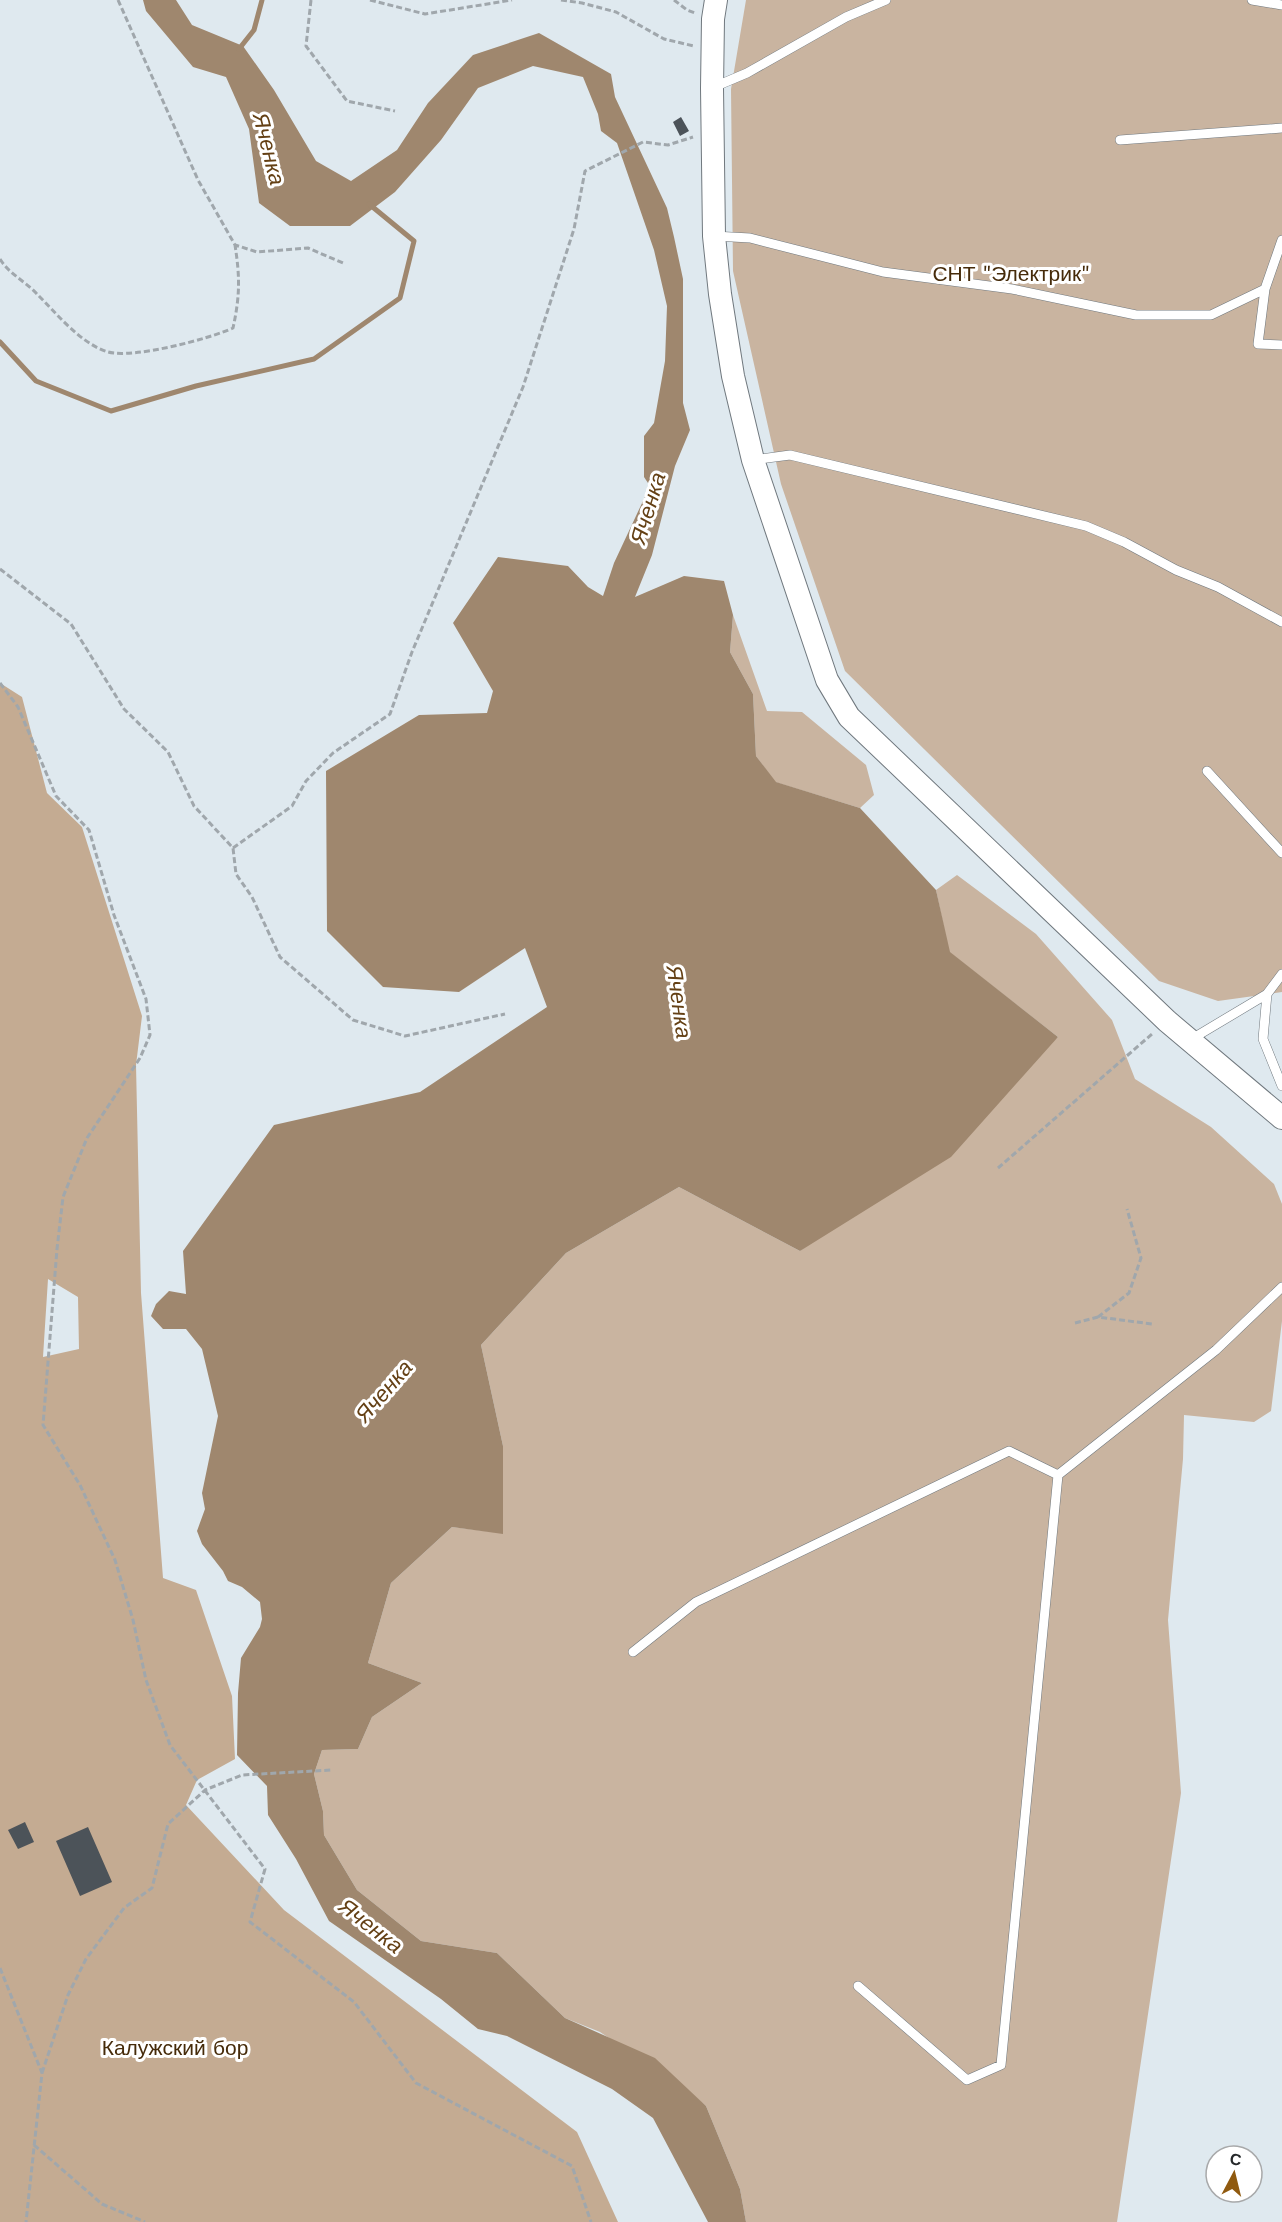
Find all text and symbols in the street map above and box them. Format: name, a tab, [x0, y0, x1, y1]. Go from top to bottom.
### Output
water label: Яченка	[248, 109, 290, 188]
park label: СНТ "Электрик"	[932, 261, 1090, 286]
water label: Яченка	[625, 469, 671, 548]
water label: Яченка	[661, 963, 696, 1040]
water label: Яченка	[350, 1355, 417, 1428]
water label: Яченка	[334, 1893, 408, 1958]
park label: Калужский бор	[102, 2035, 248, 2060]
north arrow	[1204, 2144, 1264, 2204]
text: С	[1229, 2149, 1243, 2170]

